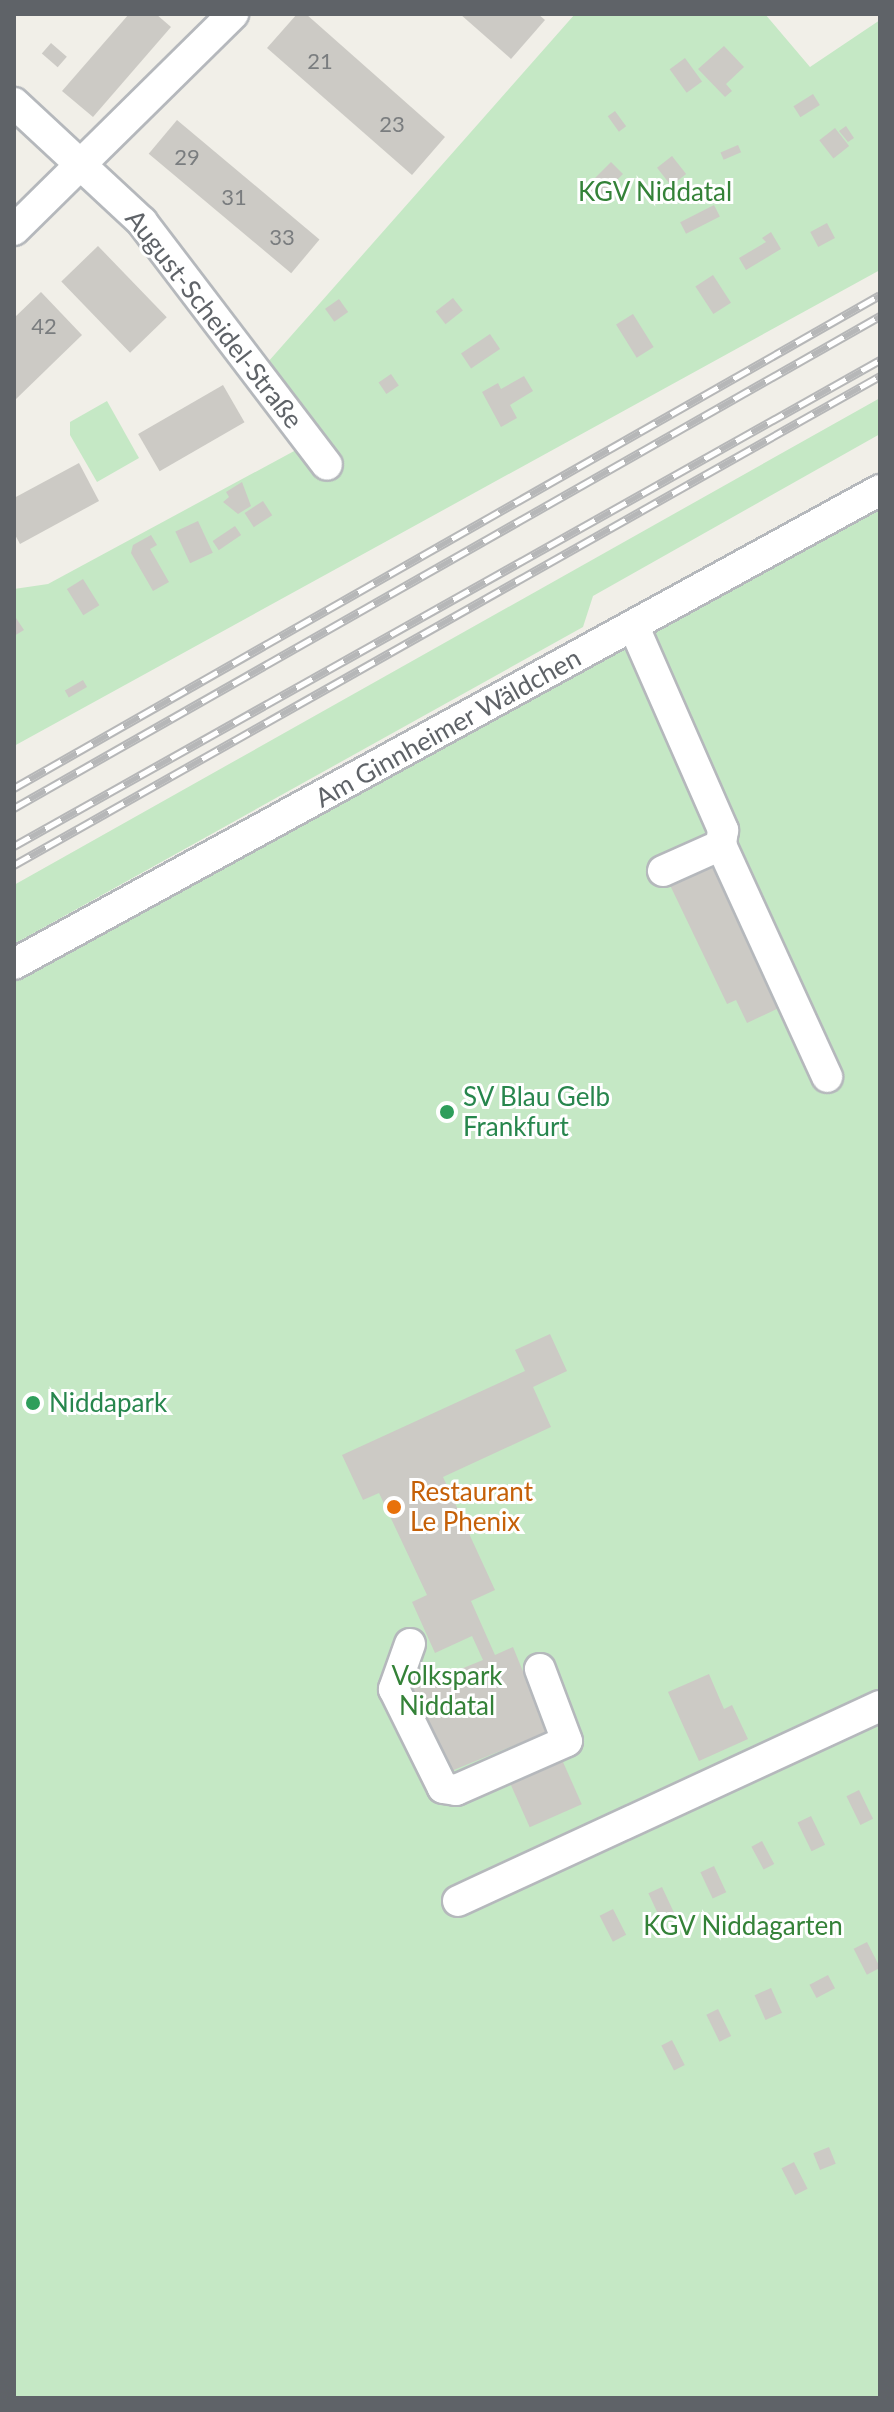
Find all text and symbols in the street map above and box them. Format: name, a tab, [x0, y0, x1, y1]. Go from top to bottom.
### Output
house number: 21	[307, 48, 333, 74]
house number: 23	[379, 111, 405, 137]
house number: 29	[174, 144, 200, 170]
park label: KGV Niddatal	[577, 176, 733, 208]
house number: 31	[221, 184, 247, 210]
street label: August-Scheidel-Straße	[119, 203, 309, 435]
house number: 33	[269, 224, 295, 250]
house number: 42	[31, 313, 57, 339]
street label: Am Ginnheimer Wäldchen	[309, 642, 587, 814]
place label: SV Blau Gelb Frankfurt	[463, 1081, 611, 1142]
marker: SV Blau Gelb Frankfurt	[438, 1103, 456, 1121]
place label: Niddapark	[49, 1387, 167, 1419]
marker: Niddapark	[24, 1394, 42, 1412]
place label: Restaurant Le Phenix	[410, 1476, 533, 1538]
marker: Restaurant Le Phenix	[385, 1498, 403, 1516]
park label: Volkspark Niddatal	[391, 1660, 503, 1722]
park label: KGV Niddagarten	[643, 1910, 843, 1942]

